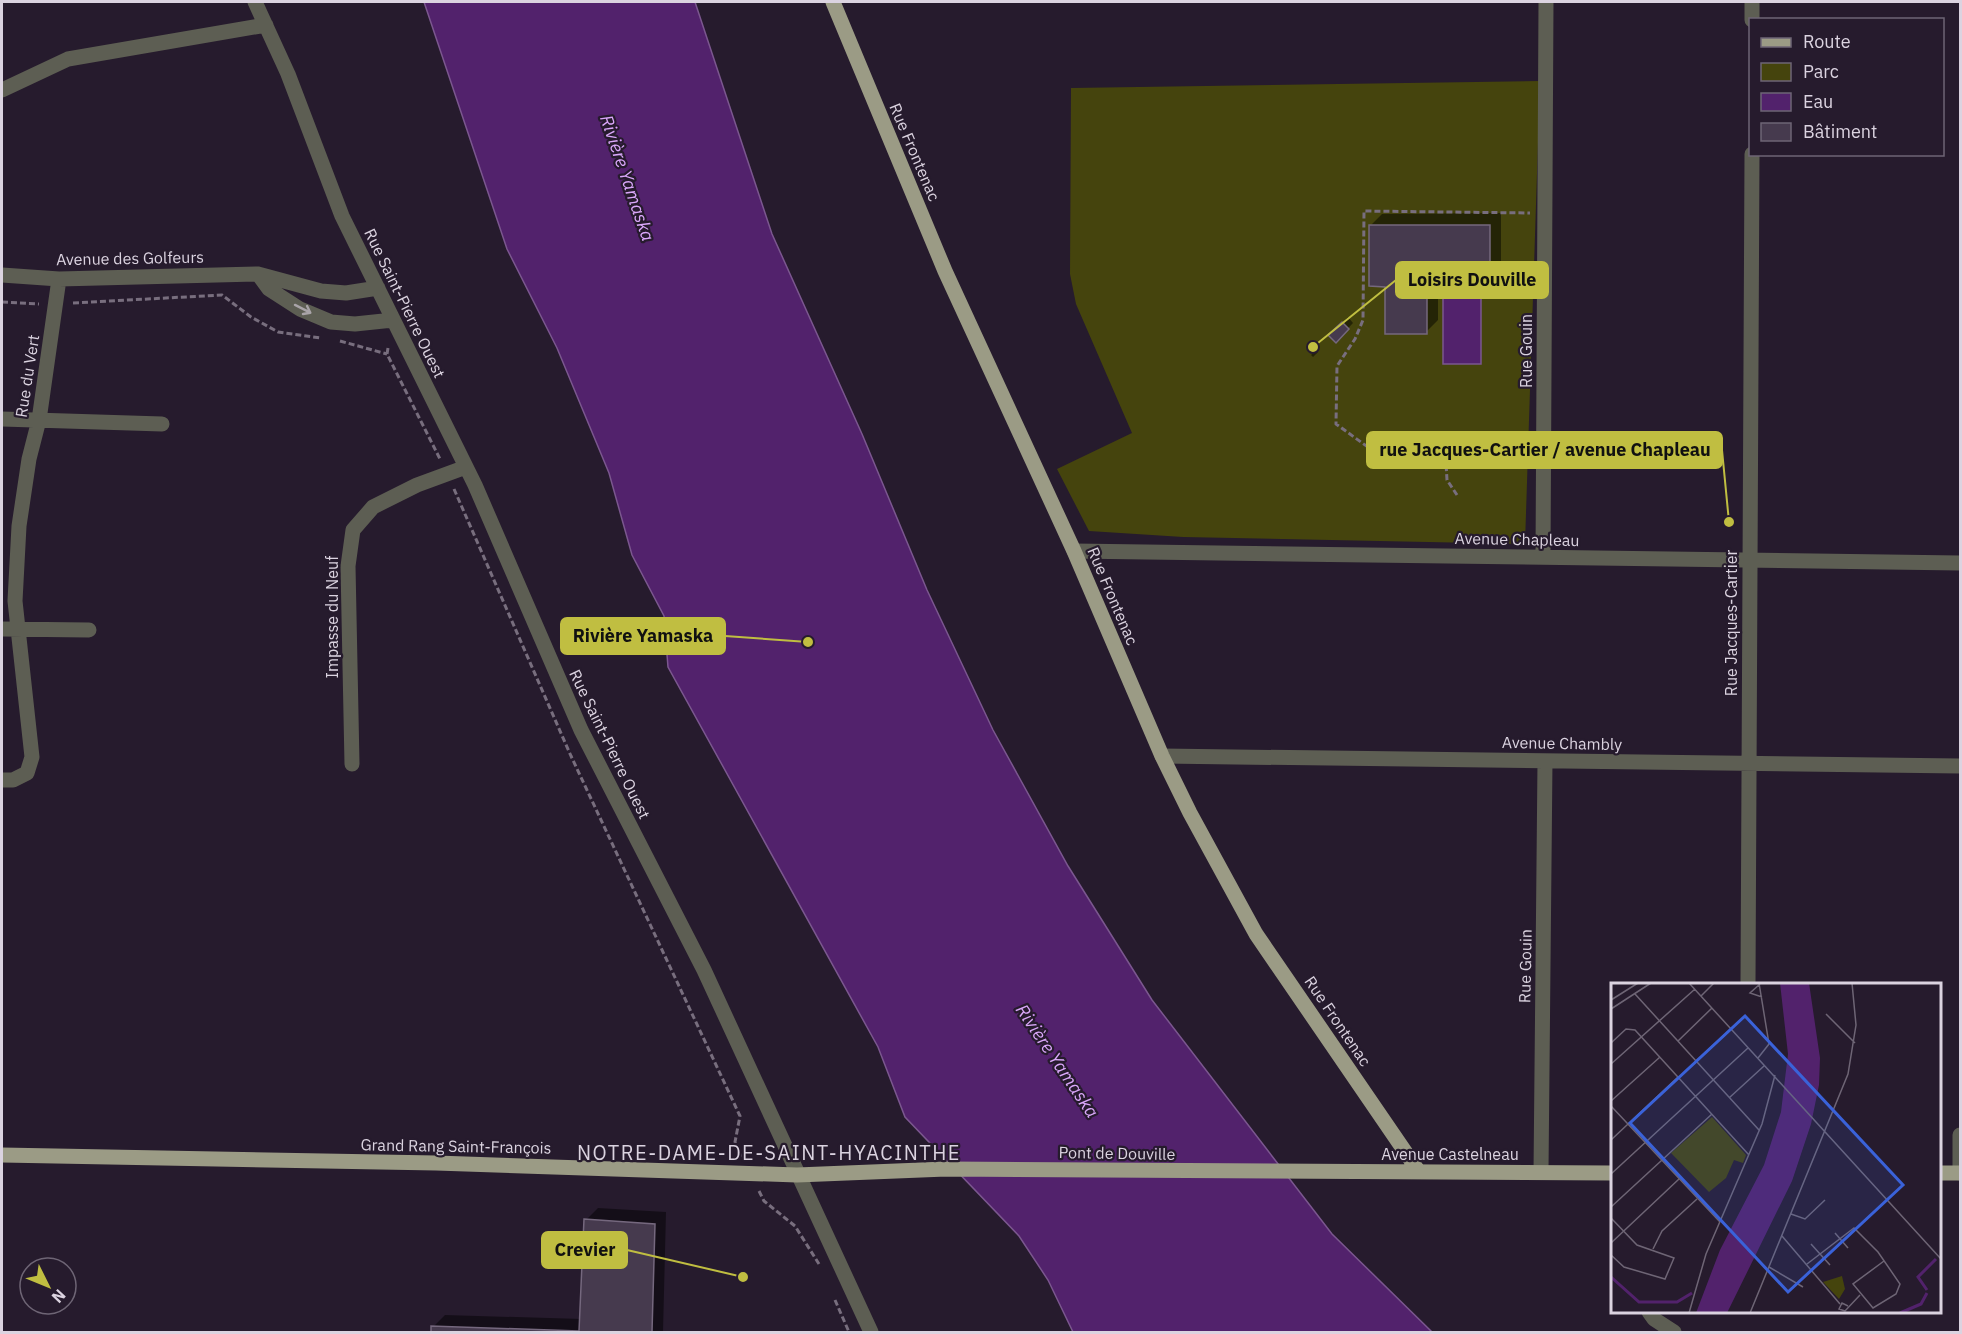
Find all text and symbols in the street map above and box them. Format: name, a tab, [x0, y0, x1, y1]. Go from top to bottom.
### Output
legend	[1749, 18, 1944, 156]
text: Route	[1803, 30, 1851, 53]
text: Parc	[1803, 60, 1839, 83]
text: Eau	[1803, 90, 1833, 113]
street label: Rue Frontenac	[885, 100, 945, 204]
water label: Rivière Yamaska	[595, 112, 660, 244]
text: Bâtiment	[1803, 120, 1877, 143]
street label: Rue Saint-Pierre Ouest	[360, 225, 450, 381]
street label: Avenue des Golfeurs	[56, 247, 204, 269]
callout: Loisirs Douville	[1396, 262, 1548, 298]
text: Loisirs Douville	[1408, 268, 1536, 291]
one-way arrow	[294, 303, 311, 315]
street label: Rue Gouin	[1516, 314, 1536, 388]
street label: Rue du Vert	[11, 333, 43, 419]
callout: rue Jacques-Cartier / avenue Chapleau	[1367, 432, 1722, 468]
text: rue Jacques-Cartier / avenue Chapleau	[1379, 438, 1711, 461]
street label: Avenue Chapleau	[1454, 528, 1580, 550]
street label: Rue Frontenac	[1083, 544, 1143, 648]
street label: Rue Jacques-Cartier	[1721, 550, 1741, 696]
street label: Impasse du Neuf	[322, 556, 342, 678]
callout: Rivière Yamaska	[561, 618, 725, 654]
text: Rivière Yamaska	[573, 624, 713, 647]
street label: Rue Saint-Pierre Ouest	[565, 666, 655, 822]
street label: Avenue Chambly	[1502, 732, 1622, 754]
street label: Rue Gouin	[1514, 929, 1536, 1003]
street label: Rue Frontenac	[1301, 972, 1375, 1070]
inset map	[1611, 983, 1941, 1313]
water label: Rivière Yamaska	[1011, 999, 1104, 1122]
street label: Grand Rang Saint-François	[360, 1134, 552, 1158]
district label: NOTRE-DAME-DE-SAINT-HYACINTHE	[577, 1139, 961, 1166]
street label: Pont de Douville	[1058, 1142, 1176, 1164]
street label: Avenue Castelneau	[1381, 1144, 1519, 1164]
callout: Crevier	[542, 1232, 627, 1268]
text: Crevier	[554, 1238, 616, 1261]
north arrow	[18, 1256, 78, 1316]
text: N	[48, 1285, 70, 1307]

